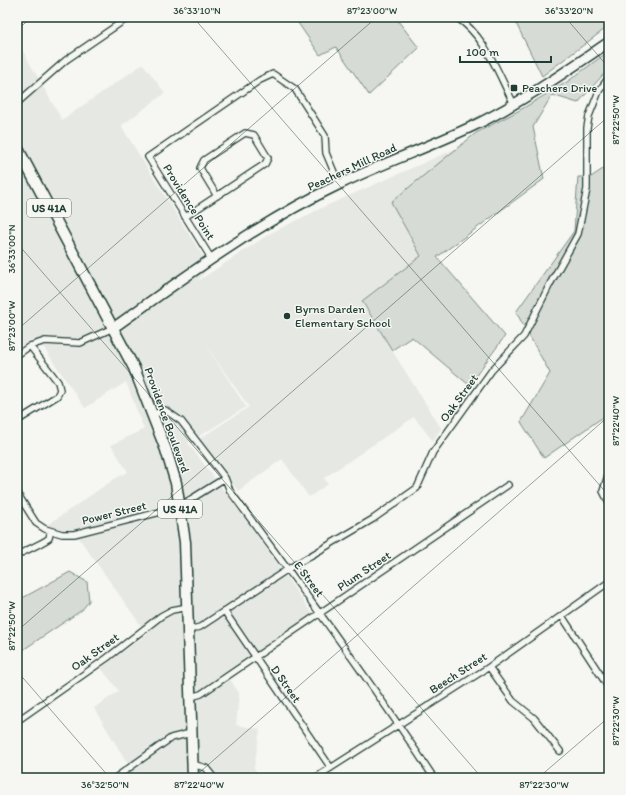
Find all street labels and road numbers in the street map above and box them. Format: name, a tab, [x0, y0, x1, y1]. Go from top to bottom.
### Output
street label: Peachers Mill Road	[305, 140, 399, 194]
street label: Providence Point	[160, 162, 218, 243]
road number: US 41A	[27, 199, 71, 217]
street label: Providence Boulevard	[141, 365, 193, 475]
street label: Oak Street	[437, 371, 481, 425]
street label: Power Street	[80, 498, 148, 528]
road number: US 41A	[158, 500, 202, 518]
street label: Plum Street	[335, 548, 394, 594]
street label: E Street	[291, 558, 327, 600]
street label: Oak Street	[68, 630, 122, 674]
street label: Beech Street	[427, 649, 490, 697]
street label: D Street	[268, 663, 304, 706]

